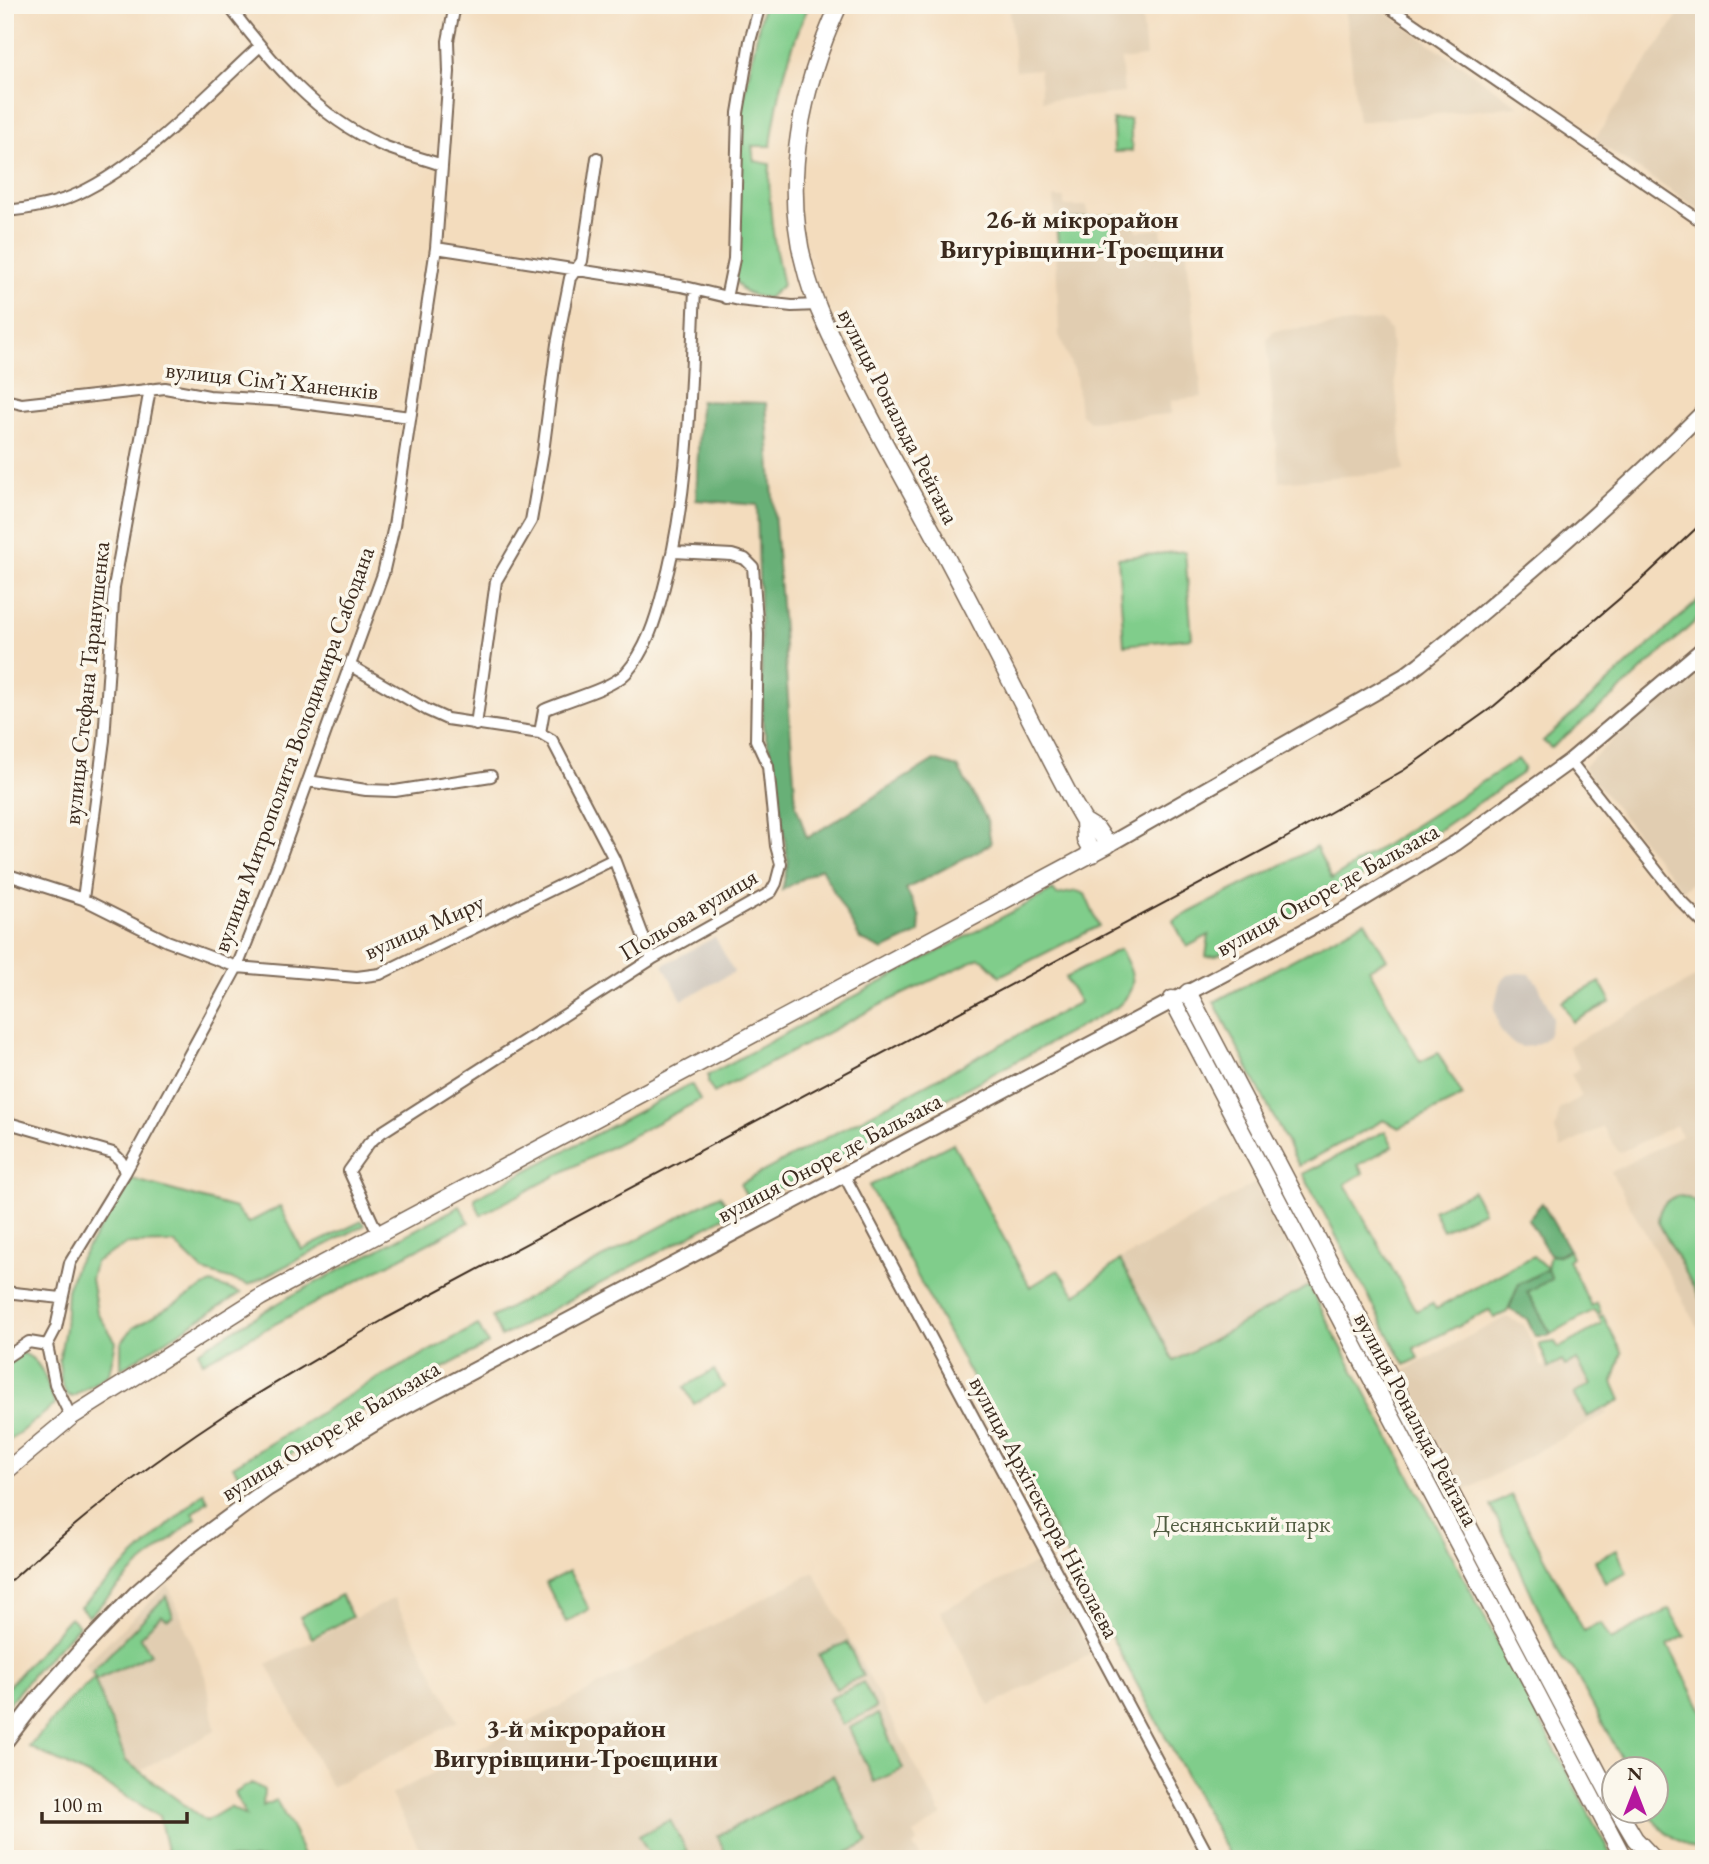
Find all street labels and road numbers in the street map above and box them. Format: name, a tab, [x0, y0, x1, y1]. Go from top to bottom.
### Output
street label: вулиця Рональда Рейгана	[831, 303, 967, 530]
street label: вулиця Сімʼї Ханенків	[164, 353, 380, 407]
street label: вулиця Стефана Таранушенка	[56, 539, 116, 826]
street label: вулиця Митрополита Володимира Сабодана	[205, 542, 381, 956]
street label: вулиця Оноре де Бальзака	[1210, 815, 1444, 963]
street label: Польова вулиця	[613, 860, 763, 967]
street label: вулиця Миру	[359, 886, 489, 966]
street label: вулиця Оноре де Бальзака	[711, 1084, 947, 1229]
street label: вулиця Рональда Рейгана	[1347, 1307, 1487, 1532]
street label: вулиця Оноре де Бальзака	[215, 1352, 446, 1508]
street label: вулиця Архітектора Ніколаєва	[963, 1370, 1128, 1644]

